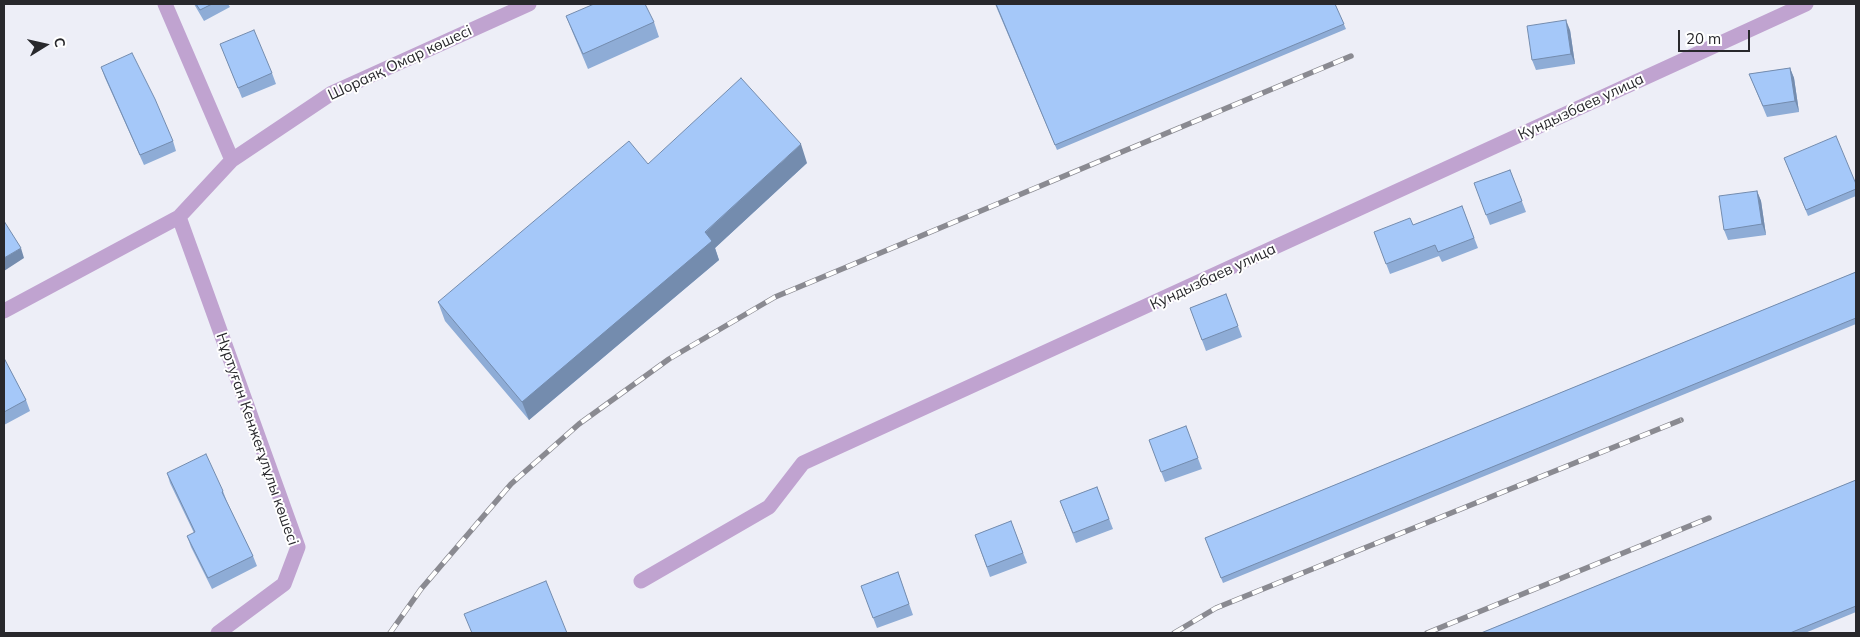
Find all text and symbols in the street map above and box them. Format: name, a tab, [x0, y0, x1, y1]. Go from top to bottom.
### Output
north arrow	[20, 20, 70, 70]
scale bar	[1680, 20, 1752, 52]
street label: Шораяқ Омар көшесі	[325, 22, 475, 104]
text: 20 m	[1686, 29, 1721, 48]
text: С	[50, 36, 69, 49]
street label: Кундызбаев улица	[1515, 70, 1647, 144]
street label: Кундызбаев улица	[1147, 240, 1279, 314]
street label: Нұртуған Кенжеғұлұлы көшесі	[212, 330, 302, 548]

